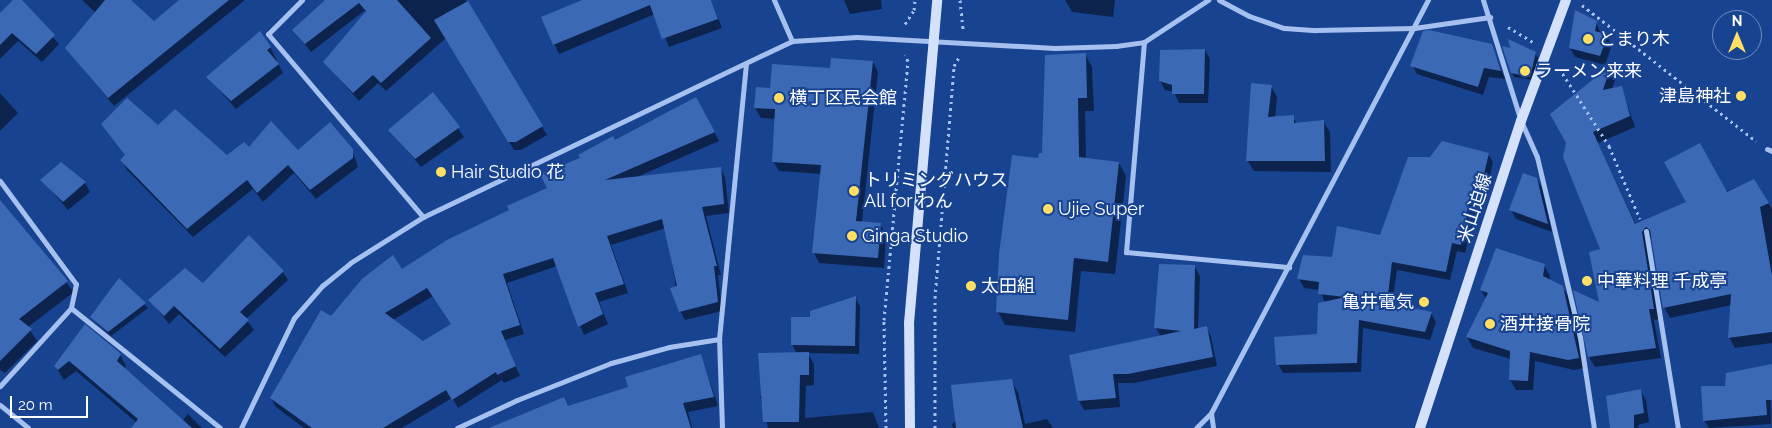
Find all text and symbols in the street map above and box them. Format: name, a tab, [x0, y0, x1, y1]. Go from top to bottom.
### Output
north arrow	[1712, 10, 1762, 60]
text: N	[1732, 13, 1742, 29]
place label: とまり木	[1598, 28, 1670, 50]
marker: とまり木	[1582, 33, 1594, 45]
place label: ラーメン来来	[1535, 60, 1643, 82]
marker: ラーメン来来	[1519, 65, 1531, 77]
place label: 津島神社	[1659, 85, 1731, 107]
place label: 横丁区民会館	[789, 87, 897, 109]
marker: 津島神社	[1735, 90, 1747, 102]
marker: 横丁区民会館	[773, 92, 785, 104]
place label: Hair Studio 花	[451, 161, 565, 183]
marker: Hair Studio 花	[435, 166, 447, 178]
place label: トリミングハウス All for わん	[864, 170, 1008, 212]
street label: 米山迫線	[1454, 170, 1496, 246]
marker: トリミングハウス All for わん	[848, 185, 860, 197]
place label: Ujie Super	[1058, 198, 1144, 220]
marker: Ujie Super	[1042, 203, 1054, 215]
place label: Ginga Studio	[862, 225, 968, 247]
marker: Ginga Studio	[846, 230, 858, 242]
place label: 中華料理 千成亭	[1597, 270, 1728, 292]
place label: 太田組	[981, 275, 1035, 297]
marker: 中華料理 千成亭	[1581, 275, 1593, 287]
marker: 太田組	[965, 280, 977, 292]
place label: 亀井電気	[1342, 291, 1414, 313]
marker: 亀井電気	[1418, 296, 1430, 308]
place label: 酒井接骨院	[1500, 313, 1590, 335]
marker: 酒井接骨院	[1484, 318, 1496, 330]
scale bar	[12, 386, 90, 418]
text: 20 m	[18, 396, 53, 414]

